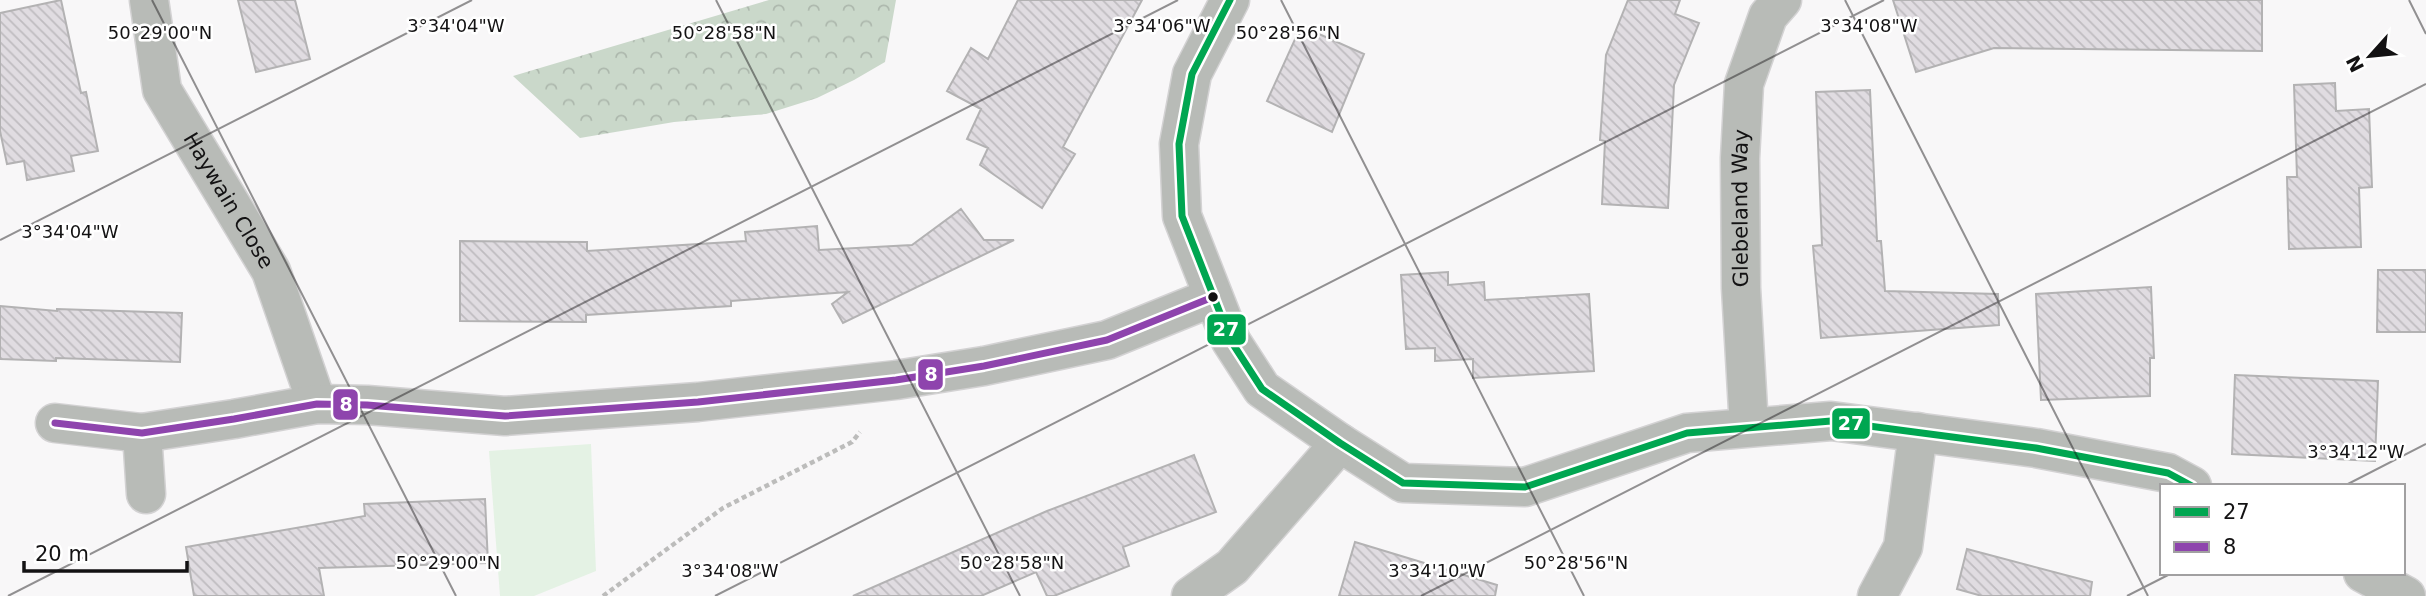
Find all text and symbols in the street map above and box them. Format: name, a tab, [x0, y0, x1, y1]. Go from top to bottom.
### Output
text: 3°34'04"W	[407, 15, 505, 36]
text: 3°34'06"W	[1113, 15, 1211, 36]
text: 3°34'08"W	[1820, 15, 1918, 36]
north arrow	[2335, 21, 2405, 91]
text: 50°29'00"N	[108, 22, 212, 43]
text: 50°28'58"N	[672, 22, 776, 43]
text: 50°28'56"N	[1236, 22, 1340, 43]
text: N	[2341, 52, 2368, 76]
street label: Haywain Close	[179, 128, 279, 273]
street label: Glebeland Way	[1728, 129, 1754, 287]
text: 3°34'04"W	[21, 221, 119, 242]
unlabelled marker	[1206, 290, 1220, 304]
line badge: 27	[1206, 313, 1247, 346]
text: 27	[1213, 318, 1239, 340]
line badge: 8	[917, 358, 944, 391]
text: 8	[924, 363, 938, 385]
line badge: 8	[332, 388, 359, 421]
text: 8	[339, 393, 353, 415]
line badge: 27	[1831, 407, 1871, 440]
text: 27	[1838, 412, 1864, 434]
text: 3°34'12"W	[2307, 441, 2405, 462]
legend	[2160, 484, 2405, 575]
text: 27	[2223, 500, 2250, 524]
scale bar	[24, 530, 187, 574]
text: 8	[2223, 535, 2236, 559]
text: 20 m	[35, 542, 89, 566]
text: 50°29'00"N	[396, 552, 500, 573]
text: 50°28'58"N	[960, 552, 1064, 573]
text: 50°28'56"N	[1524, 552, 1628, 573]
text: 3°34'08"W	[681, 560, 779, 581]
text: 3°34'10"W	[1388, 560, 1486, 581]

